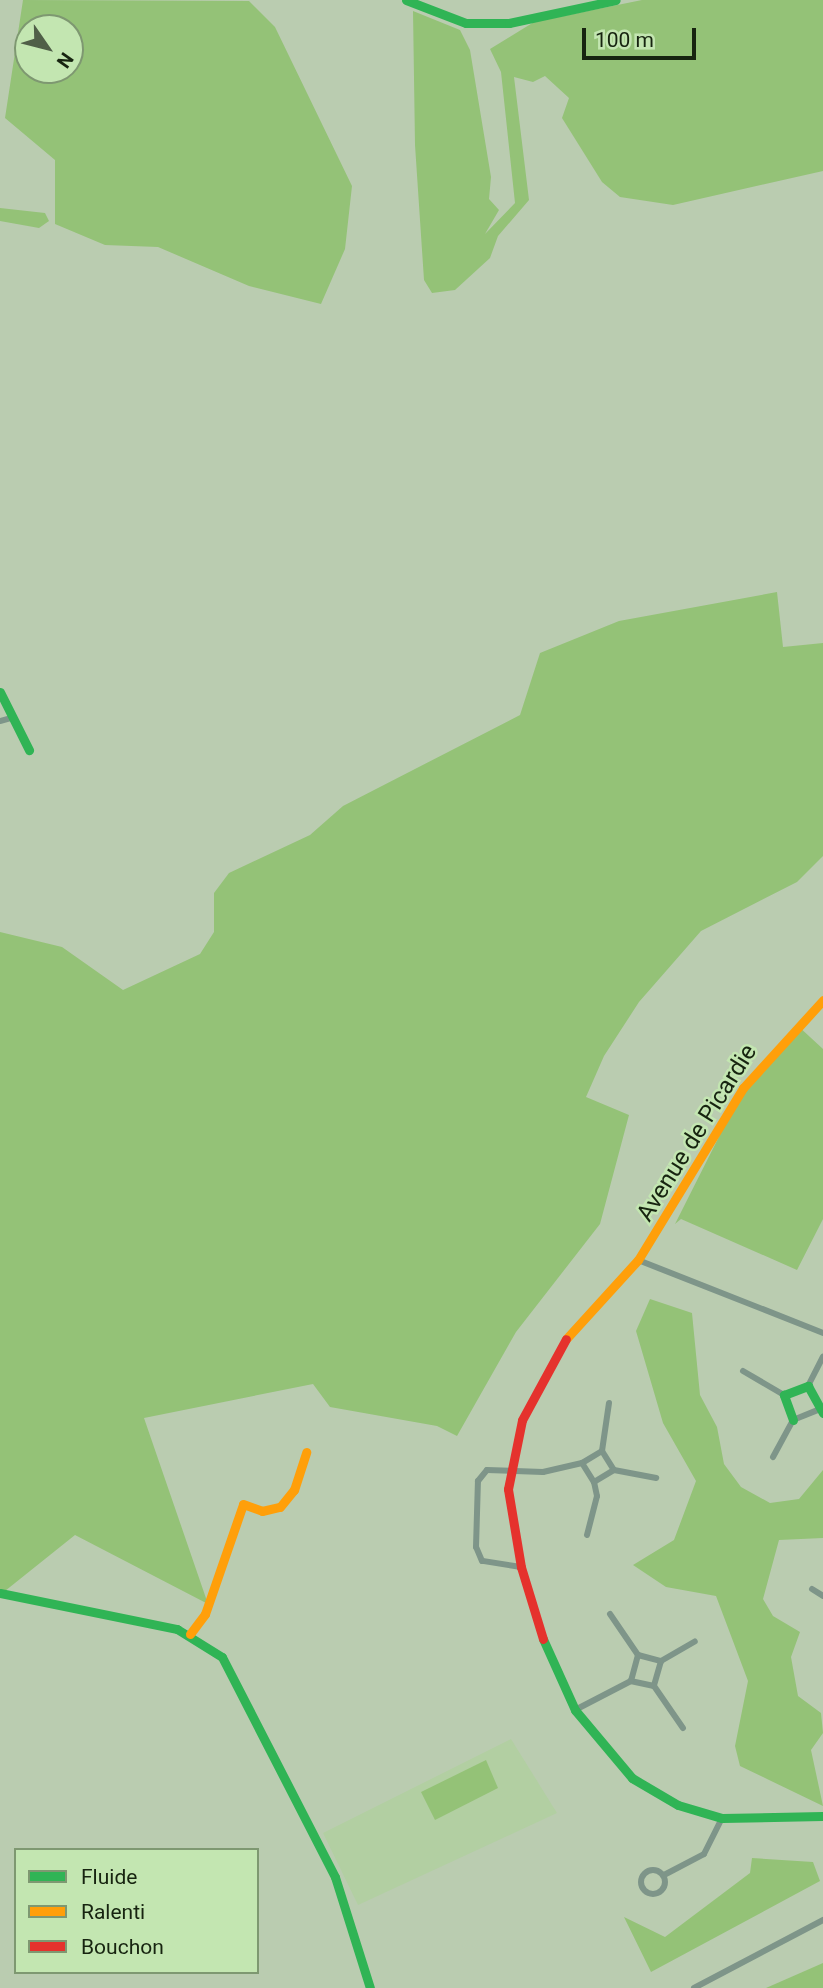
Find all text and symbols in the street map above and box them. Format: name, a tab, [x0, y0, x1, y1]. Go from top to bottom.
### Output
north arrow	[14, 14, 84, 84]
scale bar	[585, 14, 699, 58]
text: 100 m	[595, 28, 654, 52]
text: N	[52, 48, 78, 72]
street label: Avenue de Picardie	[631, 1039, 763, 1227]
legend	[14, 1848, 259, 1974]
text: Fluide	[81, 1865, 137, 1889]
text: Ralenti	[81, 1900, 145, 1924]
text: Bouchon	[81, 1935, 164, 1959]

